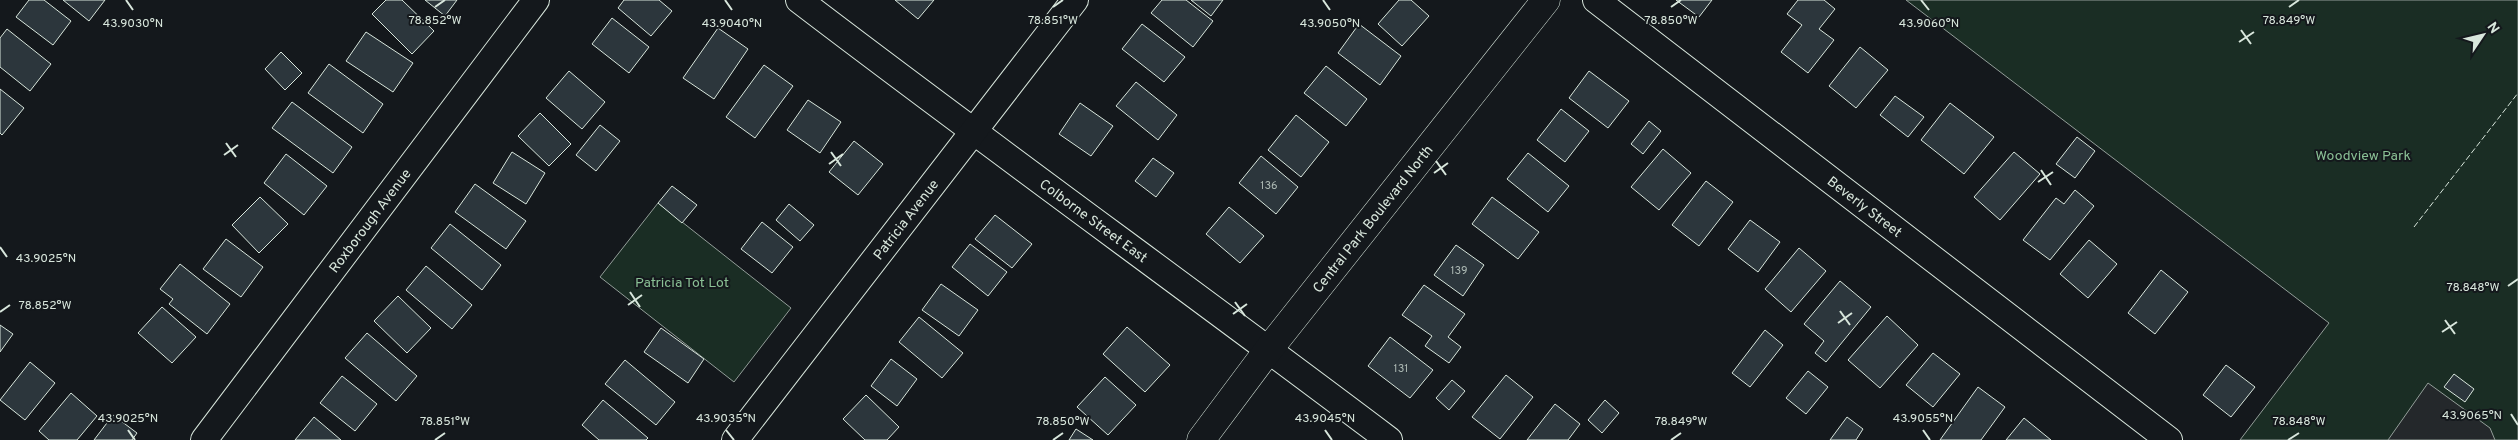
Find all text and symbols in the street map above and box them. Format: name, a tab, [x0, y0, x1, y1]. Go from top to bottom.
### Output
north arrow	[2458, 10, 2508, 60]
text: 78.852°W	[409, 13, 461, 29]
text: 78.851°W	[1028, 13, 1078, 29]
text: 78.850°W	[1644, 13, 1698, 29]
text: 78.849°W	[2263, 13, 2315, 29]
text: 43.9030°N	[103, 16, 163, 32]
text: 43.9040°N	[702, 16, 762, 32]
text: 43.9050°N	[1300, 16, 1360, 32]
text: 43.9060°N	[1899, 16, 1959, 32]
text: N	[2483, 19, 2502, 37]
street label: Central Park Boulevard North	[1310, 142, 1437, 297]
park label: Woodview Park	[2315, 148, 2411, 165]
street label: Roxborough Avenue	[326, 166, 415, 277]
street label: Beverly Street	[1823, 174, 1905, 242]
street label: Colborne Street East	[1035, 176, 1150, 267]
street label: Patricia Avenue	[870, 177, 943, 264]
house number: 136	[1260, 179, 1278, 193]
text: 43.9025°N	[16, 251, 76, 267]
house number: 139	[1450, 264, 1468, 278]
park label: Patricia Tot Lot	[635, 275, 729, 292]
text: 78.848°W	[2447, 280, 2499, 296]
text: 78.852°W	[19, 298, 71, 314]
house number: 131	[1394, 362, 1408, 376]
text: 43.9065°N	[2442, 408, 2502, 424]
text: 43.9025°N	[98, 411, 158, 427]
text: 43.9035°N	[696, 411, 756, 427]
text: 43.9045°N	[1295, 411, 1355, 427]
text: 43.9055°N	[1893, 411, 1953, 427]
text: 78.851°W	[420, 414, 470, 430]
text: 78.850°W	[1036, 414, 1090, 430]
text: 78.849°W	[1655, 414, 1707, 430]
text: 78.848°W	[2273, 414, 2325, 430]

